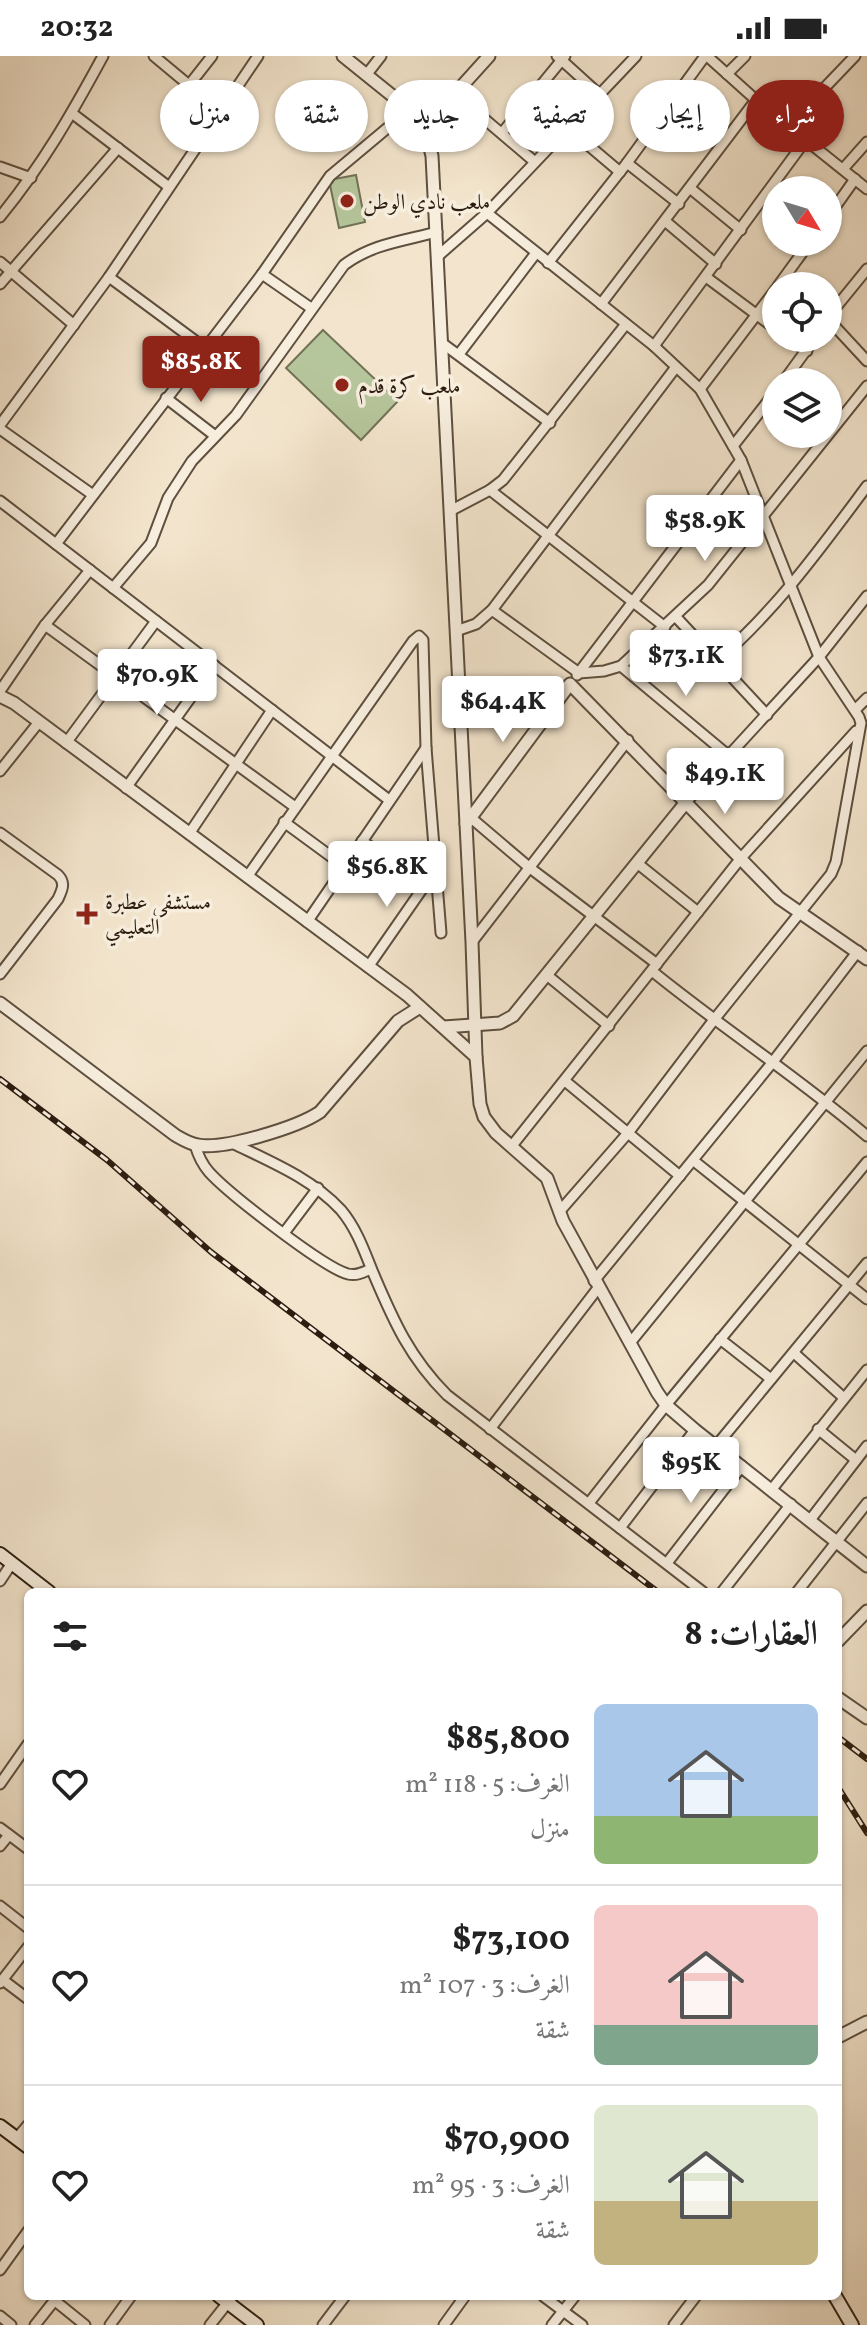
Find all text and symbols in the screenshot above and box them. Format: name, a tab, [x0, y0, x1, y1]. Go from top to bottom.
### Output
text: 20:32	[40, 7, 113, 49]
chip: منزل	[160, 80, 259, 152]
chip: شقة	[275, 80, 368, 152]
chip: جديد	[384, 80, 489, 152]
chip: تصفية	[505, 80, 614, 152]
chip: إيجار	[630, 80, 730, 152]
chip: شراء	[746, 80, 844, 152]
north arrow	[762, 176, 842, 256]
map controls	[762, 176, 842, 448]
place label: ملعب نادي الوطن	[363, 188, 490, 219]
marker: ملعب نادي الوطن	[338, 192, 356, 210]
button: locate	[762, 272, 842, 352]
pin: $85.8K	[136, 336, 266, 404]
text: $85.8K	[160, 344, 242, 380]
button: layers	[762, 368, 842, 448]
place label: ملعب كرة قدم	[358, 372, 461, 405]
marker: ملعب كرة قدم	[333, 376, 351, 394]
pin: $58.9K	[640, 495, 770, 563]
text: $58.9K	[664, 503, 746, 539]
pin: $73.1K	[621, 630, 751, 698]
text: $73.1K	[648, 638, 724, 674]
pin: $70.9K	[92, 649, 222, 717]
text: $70.9K	[116, 657, 198, 693]
pin: $64.4K	[438, 676, 568, 744]
text: $64.4K	[460, 684, 546, 720]
pin: $49.1K	[660, 748, 790, 816]
text: $49.1K	[685, 756, 765, 792]
pin: $56.8K	[322, 841, 452, 909]
text: $56.8K	[346, 849, 428, 885]
place label: مستشفى عطبرة التعليمي	[105, 888, 211, 947]
marker: مستشفى عطبرة التعليمي	[76, 903, 98, 925]
pin: $95K	[644, 1437, 738, 1505]
text: $95K	[661, 1445, 721, 1481]
text: العقارات: 8	[684, 1612, 818, 1659]
icon: filters	[48, 1614, 92, 1658]
text: $85,800	[446, 1716, 570, 1763]
icon: home	[658, 1736, 754, 1832]
icon: heart	[48, 1762, 92, 1806]
text: الغرف: 5 · 118 m²	[405, 1767, 570, 1803]
text: منزل	[530, 1812, 570, 1848]
text: $73,100	[452, 1917, 570, 1964]
icon: home	[658, 1937, 754, 2033]
icon: heart	[48, 1963, 92, 2007]
text: الغرف: 3 · 107 m²	[399, 1968, 570, 2004]
text: شقة	[536, 2013, 570, 2049]
text: $70,900	[444, 2117, 570, 2164]
icon: home	[658, 2137, 754, 2233]
icon: heart	[48, 2163, 92, 2207]
text: الغرف: 3 · 95 m²	[412, 2168, 570, 2204]
text: شقة	[536, 2213, 570, 2249]

